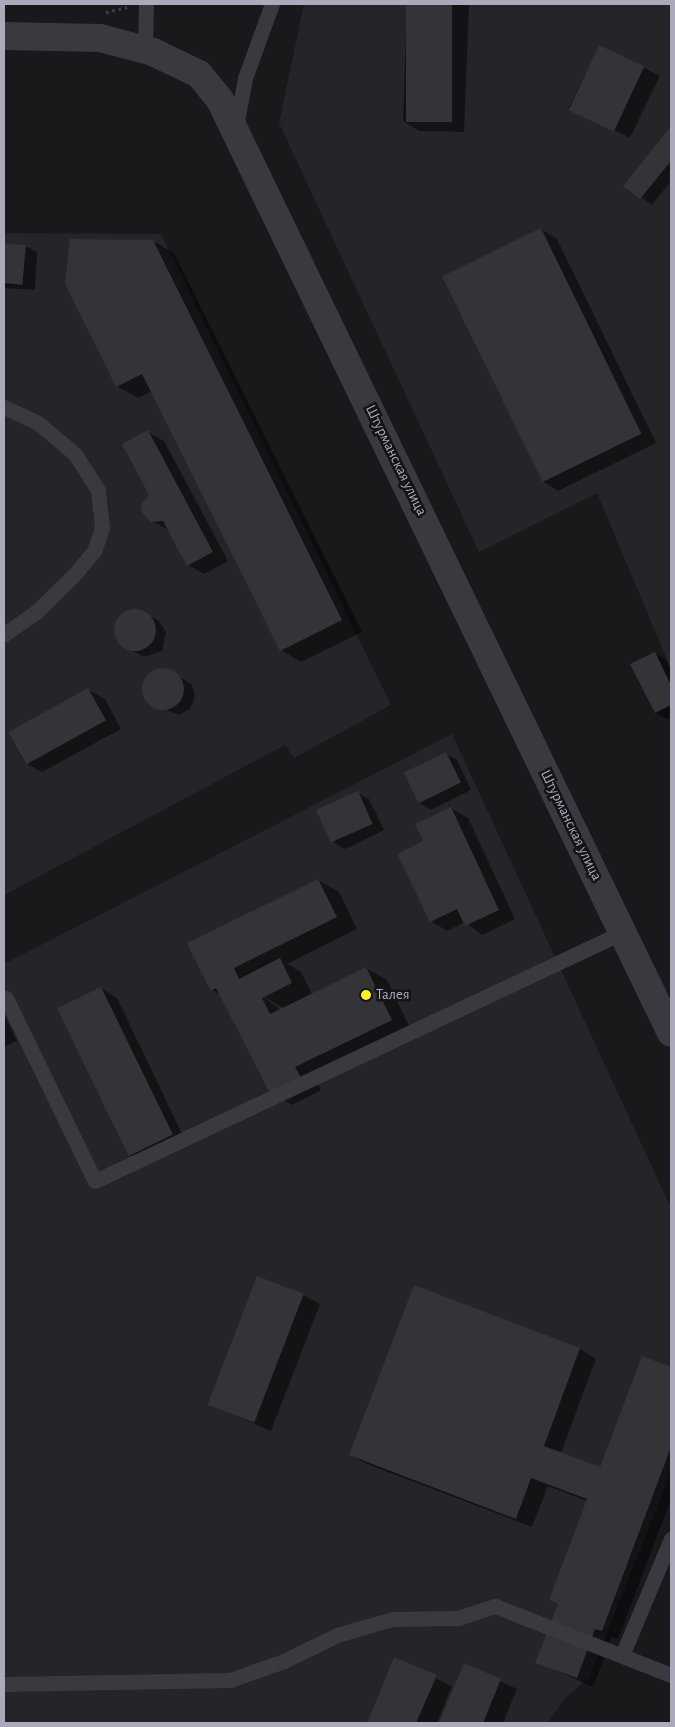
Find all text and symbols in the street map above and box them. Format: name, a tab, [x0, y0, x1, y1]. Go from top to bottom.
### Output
street label: Штурманская улица	[361, 402, 431, 518]
street label: Штурманская улица	[536, 767, 606, 883]
place label: Талея	[376, 986, 410, 1004]
marker: Талея	[360, 989, 372, 1001]

